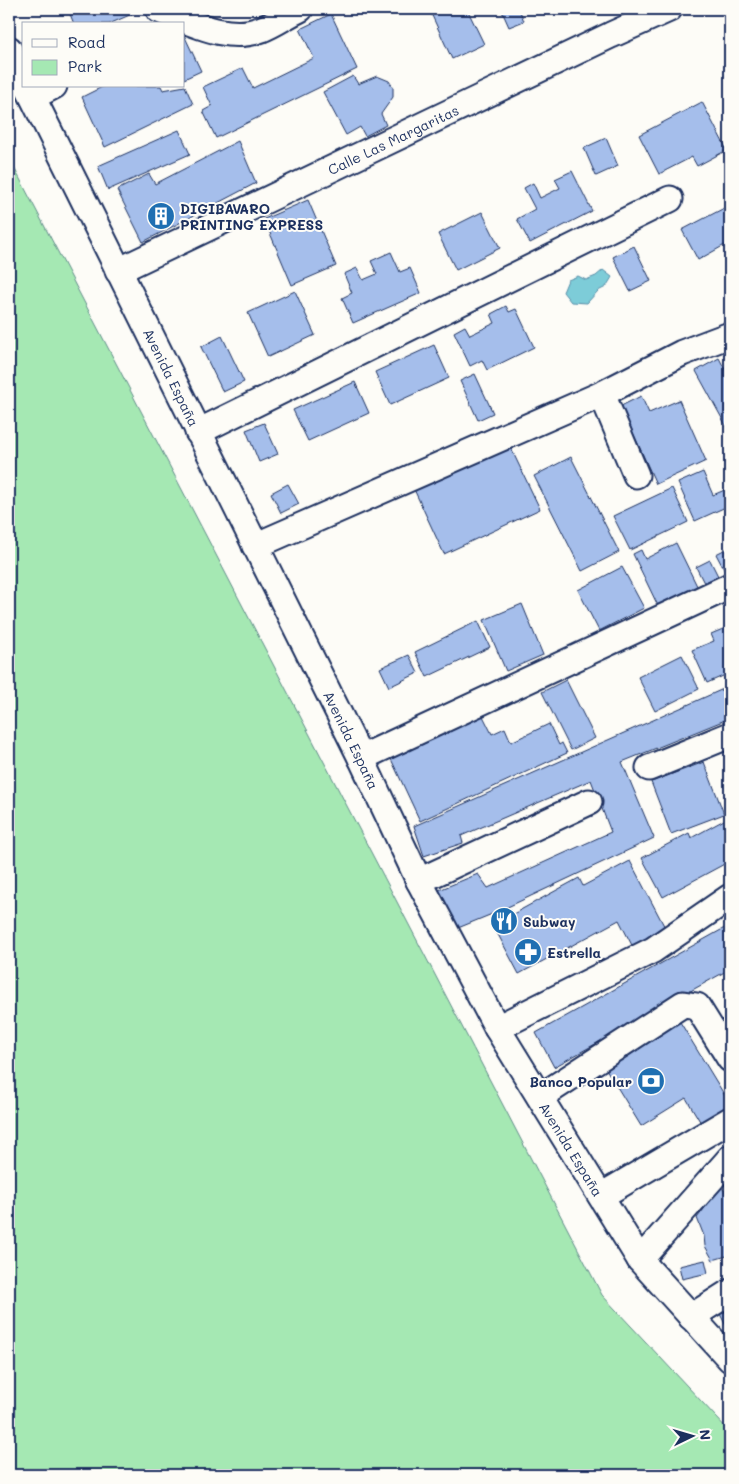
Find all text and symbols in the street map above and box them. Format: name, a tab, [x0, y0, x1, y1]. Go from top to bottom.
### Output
legend	[22, 22, 185, 88]
text: Road	[68, 32, 105, 52]
text: Park	[68, 56, 102, 76]
street label: Calle Las Margaritas	[324, 100, 462, 179]
place label: DIGIBAVARO PRINTING EXPRESS	[180, 199, 323, 234]
building icon: DIGIBAVARO PRINTING EXPRESS	[146, 201, 176, 231]
street label: Avenida España	[139, 325, 204, 429]
street label: Avenida España	[320, 687, 384, 792]
restaurant icon: Subway	[489, 906, 519, 936]
place label: Subway	[523, 912, 576, 931]
pharmacy icon: Estrella	[513, 937, 543, 967]
place label: Estrella	[547, 943, 601, 962]
bank icon: Banco Popular	[636, 1066, 666, 1096]
place label: Banco Popular	[529, 1072, 632, 1091]
street label: Avenida España	[535, 1098, 608, 1200]
north arrow	[666, 1412, 716, 1462]
text: N	[696, 1429, 715, 1441]

